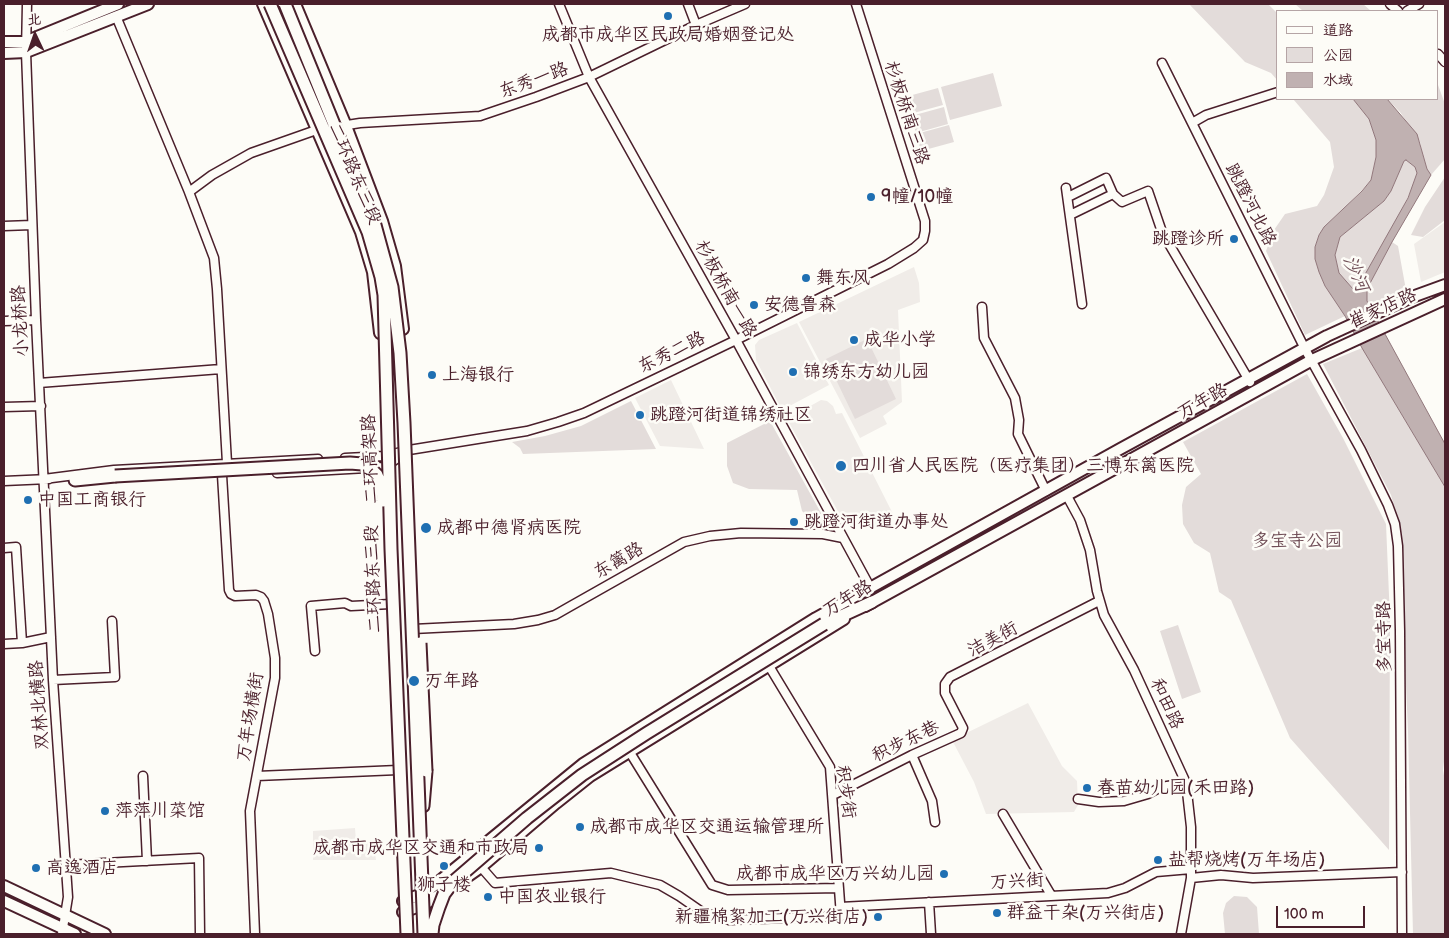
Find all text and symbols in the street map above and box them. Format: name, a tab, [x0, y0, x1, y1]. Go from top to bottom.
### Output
north arrow	[10, 10, 60, 60]
marker: 成都市成华区民政局婚姻登记处	[662, 10, 674, 22]
legend	[1276, 10, 1439, 100]
text: 北	[27, 11, 42, 28]
text: 道路	[1323, 21, 1353, 40]
place label: 成都市成华区民政局婚姻登记处	[542, 24, 794, 46]
text: 公园	[1323, 46, 1353, 65]
street label: 杉板桥南三路	[879, 58, 933, 168]
street label: 东秀一路	[496, 59, 572, 103]
text: 水域	[1323, 71, 1353, 90]
street label: 二环路东三段	[323, 120, 385, 228]
street label: 跳蹬河北路	[1220, 160, 1280, 250]
place label: 9幢/10幢	[881, 186, 953, 208]
marker: 9幢/10幢	[865, 191, 877, 203]
place label: 跳蹬诊所	[1152, 228, 1224, 250]
marker: 跳蹬诊所	[1228, 233, 1240, 245]
street label: 杉板桥南一路	[689, 237, 761, 341]
water label: 沙河	[1337, 252, 1373, 296]
place label: 舞东风	[816, 267, 870, 289]
marker: 舞东风	[800, 272, 812, 284]
street label: 小龙桥路	[8, 284, 34, 358]
street label: 崔家店路	[1346, 284, 1420, 334]
place label: 安德鲁森	[764, 294, 836, 316]
marker: 安德鲁森	[748, 299, 760, 311]
street label: 东秀二路	[635, 328, 709, 378]
place label: 成华小学	[864, 329, 936, 351]
marker: 成华小学	[848, 334, 860, 346]
place label: 锦绣东方幼儿园	[803, 361, 929, 383]
place label: 上海银行	[442, 364, 514, 386]
marker: 锦绣东方幼儿园	[787, 366, 799, 378]
marker: 上海银行	[426, 369, 438, 381]
street label: 万年路	[1174, 379, 1232, 425]
place label: 跳蹬河街道锦绣社区	[650, 404, 812, 426]
marker: 跳蹬河街道锦绣社区	[634, 409, 646, 421]
street label: 二环高架路	[359, 414, 383, 504]
place label: 四川省人民医院（医疗集团）三博东篱医院	[852, 455, 1194, 477]
marker: 四川省人民医院（医疗集团）三博东篱医院	[834, 459, 848, 473]
place label: 中国工商银行	[38, 489, 146, 511]
marker: 中国工商银行	[22, 494, 34, 506]
place label: 跳蹬河街道办事处	[804, 511, 948, 533]
marker: 跳蹬河街道办事处	[788, 516, 800, 528]
place label: 成都中德肾病医院	[437, 517, 581, 539]
marker: 成都中德肾病医院	[419, 521, 433, 535]
street label: 二环路东三段	[361, 525, 387, 633]
park label: 多宝寺公园	[1252, 530, 1342, 552]
street label: 东篱路	[590, 538, 648, 584]
street label: 万年路	[819, 576, 877, 622]
street label: 多宝寺路	[1374, 601, 1396, 673]
street label: 洁美街	[964, 618, 1022, 662]
street label: 双林北横路	[26, 659, 54, 751]
place label: 万年路	[425, 670, 479, 692]
street label: 万年场横街	[233, 671, 269, 763]
marker: 万年路	[407, 674, 421, 688]
street label: 和田路	[1145, 675, 1187, 733]
street label: 积步东巷	[869, 717, 943, 767]
street label: 积步街	[831, 764, 859, 820]
place label: 春苗幼儿园(禾田路)	[1097, 777, 1254, 799]
marker: 春苗幼儿园(禾田路)	[1081, 782, 1093, 794]
place label: 萍萍川菜馆	[115, 800, 205, 822]
marker: 萍萍川菜馆	[99, 805, 111, 817]
place label: 成都市成华区交通运输管理所	[590, 816, 824, 838]
marker: 成都市成华区交通运输管理所	[574, 821, 586, 833]
place label: 成都市成华区交通和市政局	[313, 837, 529, 859]
marker: 成都市成华区交通和市政局	[533, 842, 545, 854]
place label: 盐帮烧烤(万年场店)	[1168, 849, 1325, 871]
marker: 盐帮烧烤(万年场店)	[1152, 854, 1164, 866]
place label: 高逸酒店	[46, 857, 118, 879]
marker: 狮子楼	[438, 860, 450, 872]
marker: 高逸酒店	[30, 862, 42, 874]
place label: 成都市成华区万兴幼儿园	[736, 863, 934, 885]
marker: 成都市成华区万兴幼儿园	[938, 868, 950, 880]
street label: 万兴街	[989, 870, 1045, 894]
place label: 狮子楼	[417, 874, 471, 896]
place label: 中国农业银行	[498, 886, 606, 908]
marker: 中国农业银行	[482, 891, 494, 903]
scale bar	[1279, 896, 1368, 928]
place label: 群益干杂(万兴街店)	[1007, 902, 1164, 924]
text: 100 m	[1284, 905, 1324, 924]
place label: 新疆棉絮加工(万兴街店)	[675, 906, 868, 928]
marker: 群益干杂(万兴街店)	[991, 907, 1003, 919]
marker: 新疆棉絮加工(万兴街店)	[872, 911, 884, 923]

